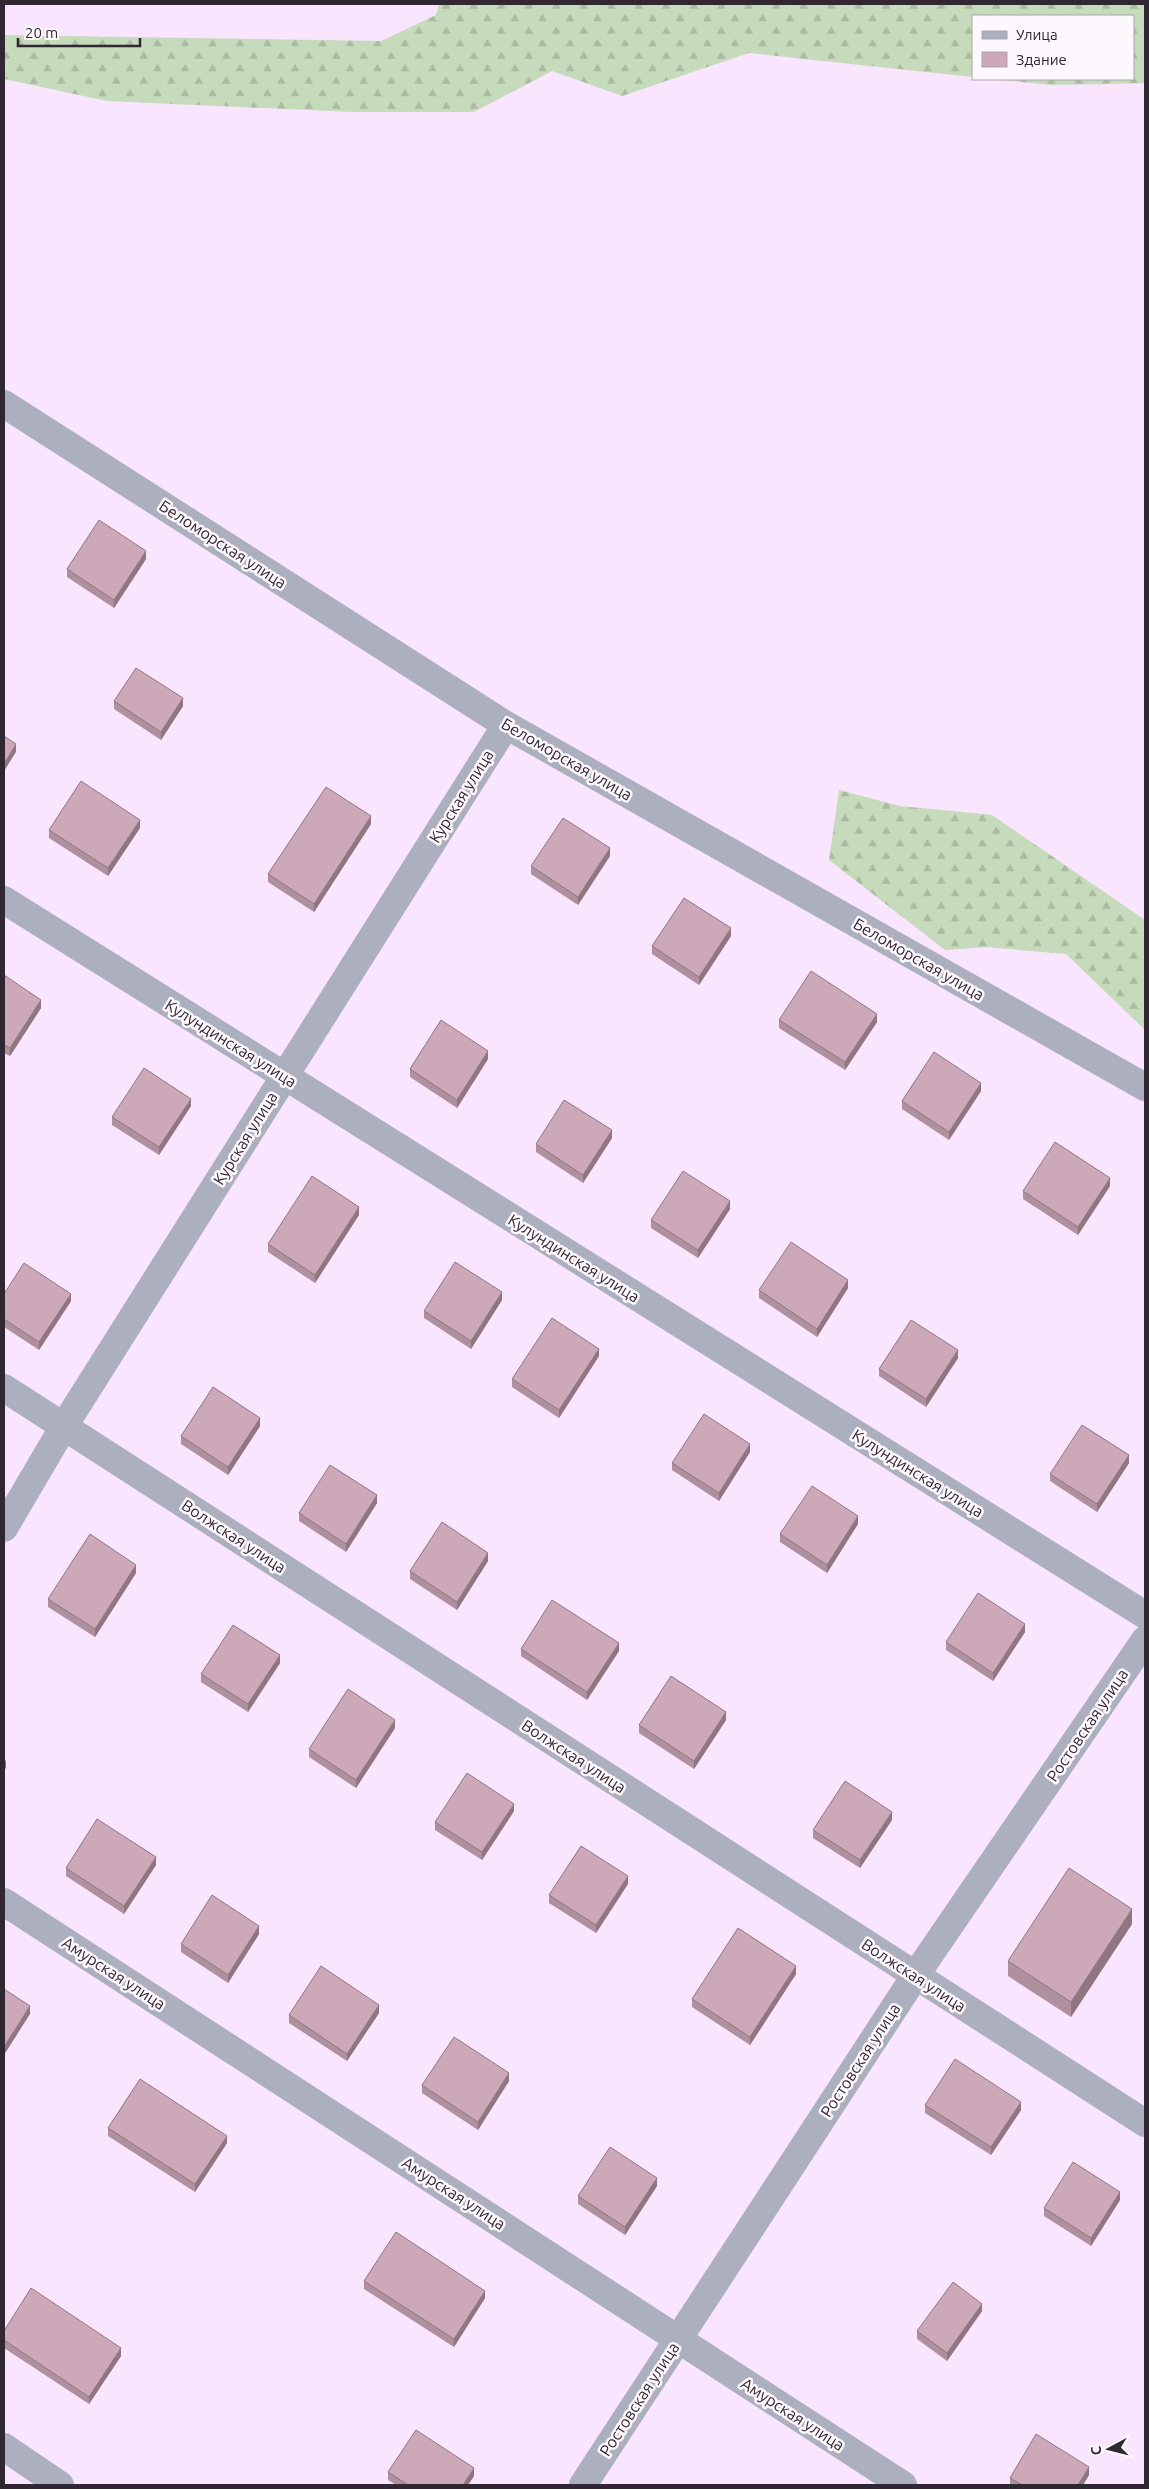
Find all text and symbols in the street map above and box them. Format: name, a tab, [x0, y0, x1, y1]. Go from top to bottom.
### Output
scale bar	[18, 15, 140, 47]
legend	[972, 15, 1134, 80]
text: 20 m	[25, 24, 58, 41]
text: Улица	[1016, 26, 1058, 43]
text: Здание	[1016, 51, 1067, 68]
street label: Беломорская улица	[156, 496, 290, 592]
street label: Беломорская улица	[499, 714, 635, 804]
street label: Курская улица	[425, 746, 497, 846]
street label: Беломорская улица	[851, 914, 987, 1004]
street label: Кулундинская улица	[162, 995, 300, 1091]
street label: Курская улица	[209, 1088, 281, 1188]
street label: Кулундинская улица	[505, 1210, 643, 1306]
street label: Кулундинская улица	[849, 1425, 987, 1521]
street label: Волжская улица	[179, 1496, 289, 1576]
street label: Ростовская улица	[1043, 1665, 1131, 1785]
street label: Волжская улица	[519, 1716, 629, 1796]
street label: Амурская улица	[59, 1933, 169, 2013]
street label: Волжская улица	[859, 1935, 969, 2015]
street label: Ростовская улица	[817, 2000, 903, 2120]
street label: Амурская улица	[399, 2153, 509, 2233]
street label: Ростовская улица	[596, 2339, 682, 2459]
street label: Амурская улица	[738, 2374, 848, 2454]
north arrow	[1084, 2424, 1134, 2474]
text: С	[1088, 2445, 1105, 2456]

